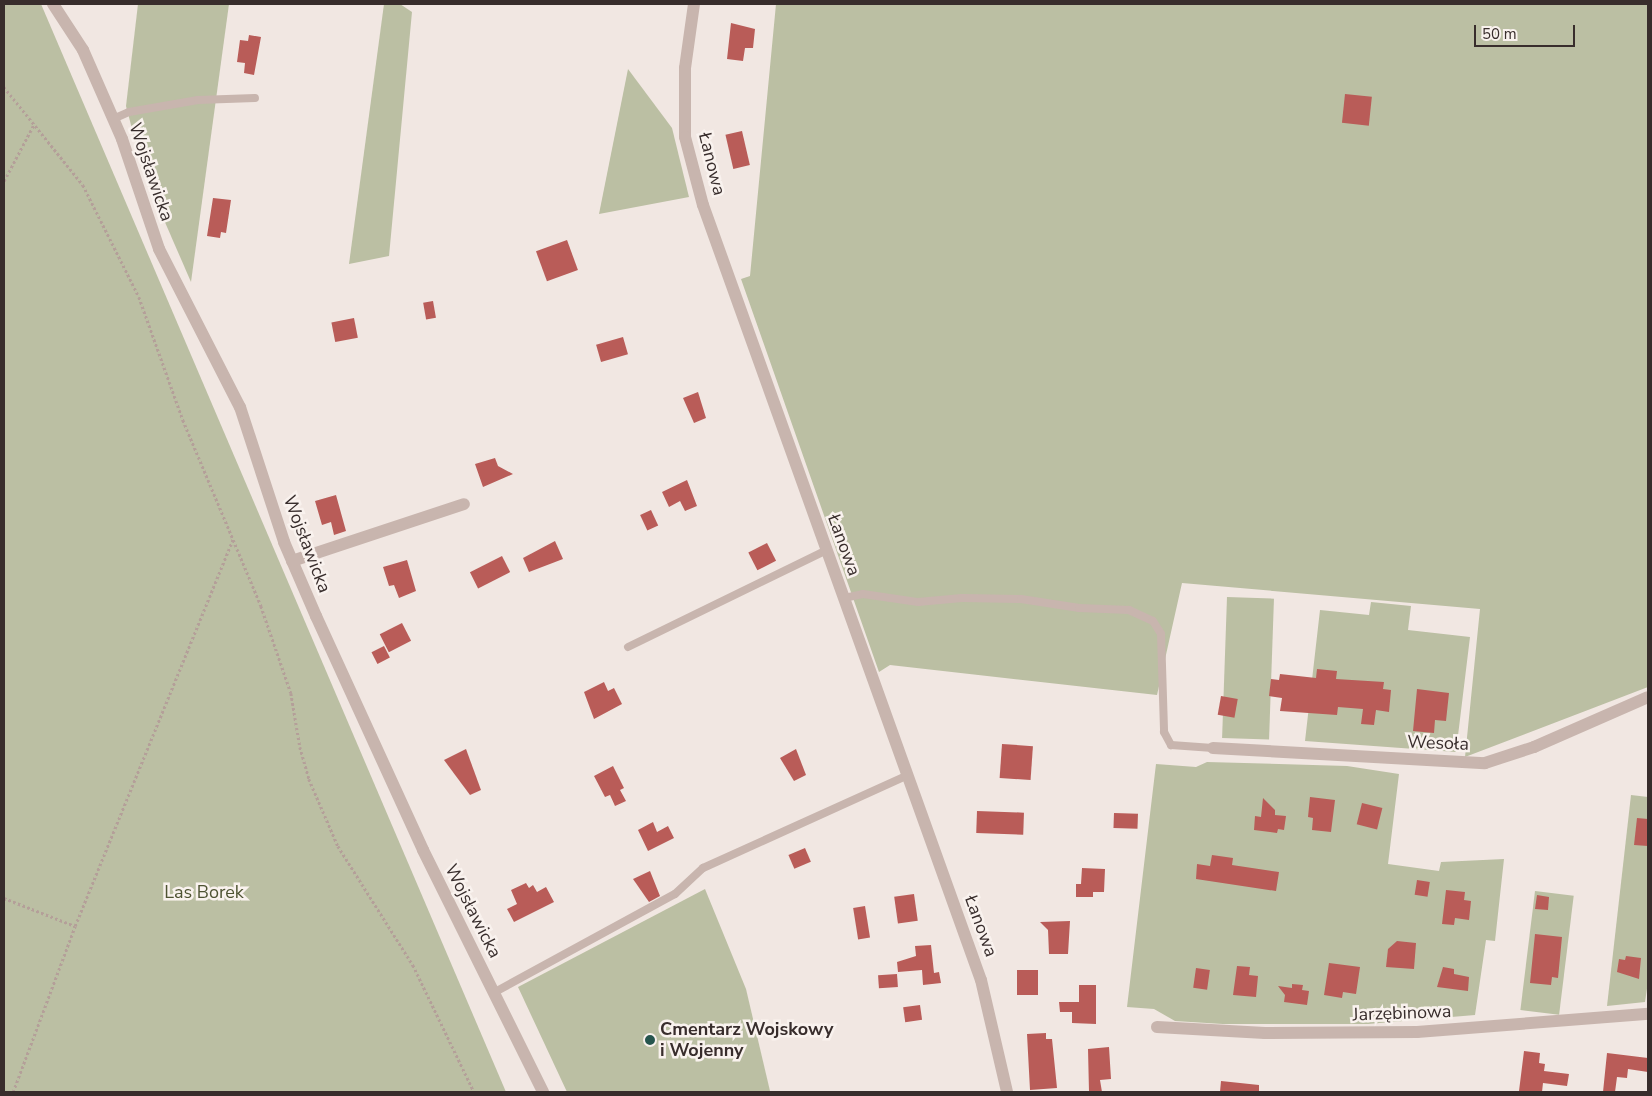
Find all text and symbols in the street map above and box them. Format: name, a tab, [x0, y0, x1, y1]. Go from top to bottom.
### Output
scale bar	[1477, 15, 1578, 47]
text: 50 m	[1482, 24, 1517, 44]
street label: Wojsławicka	[124, 120, 178, 224]
street label: Łanowa	[694, 130, 730, 198]
street label: Wojsławicka	[279, 492, 335, 596]
street label: Łanowa	[823, 511, 865, 579]
street label: Wesoła	[1407, 731, 1469, 755]
street label: Wojsławicka	[440, 860, 506, 962]
park label: Las Borek	[164, 881, 244, 903]
street label: Łanowa	[960, 892, 1002, 960]
street label: Jarzębinowa	[1352, 1000, 1452, 1026]
place label: Cmentarz Wojskowy i Wojenny	[660, 1019, 834, 1062]
marker: Cmentarz Wojskowy i Wojenny	[644, 1034, 656, 1046]

